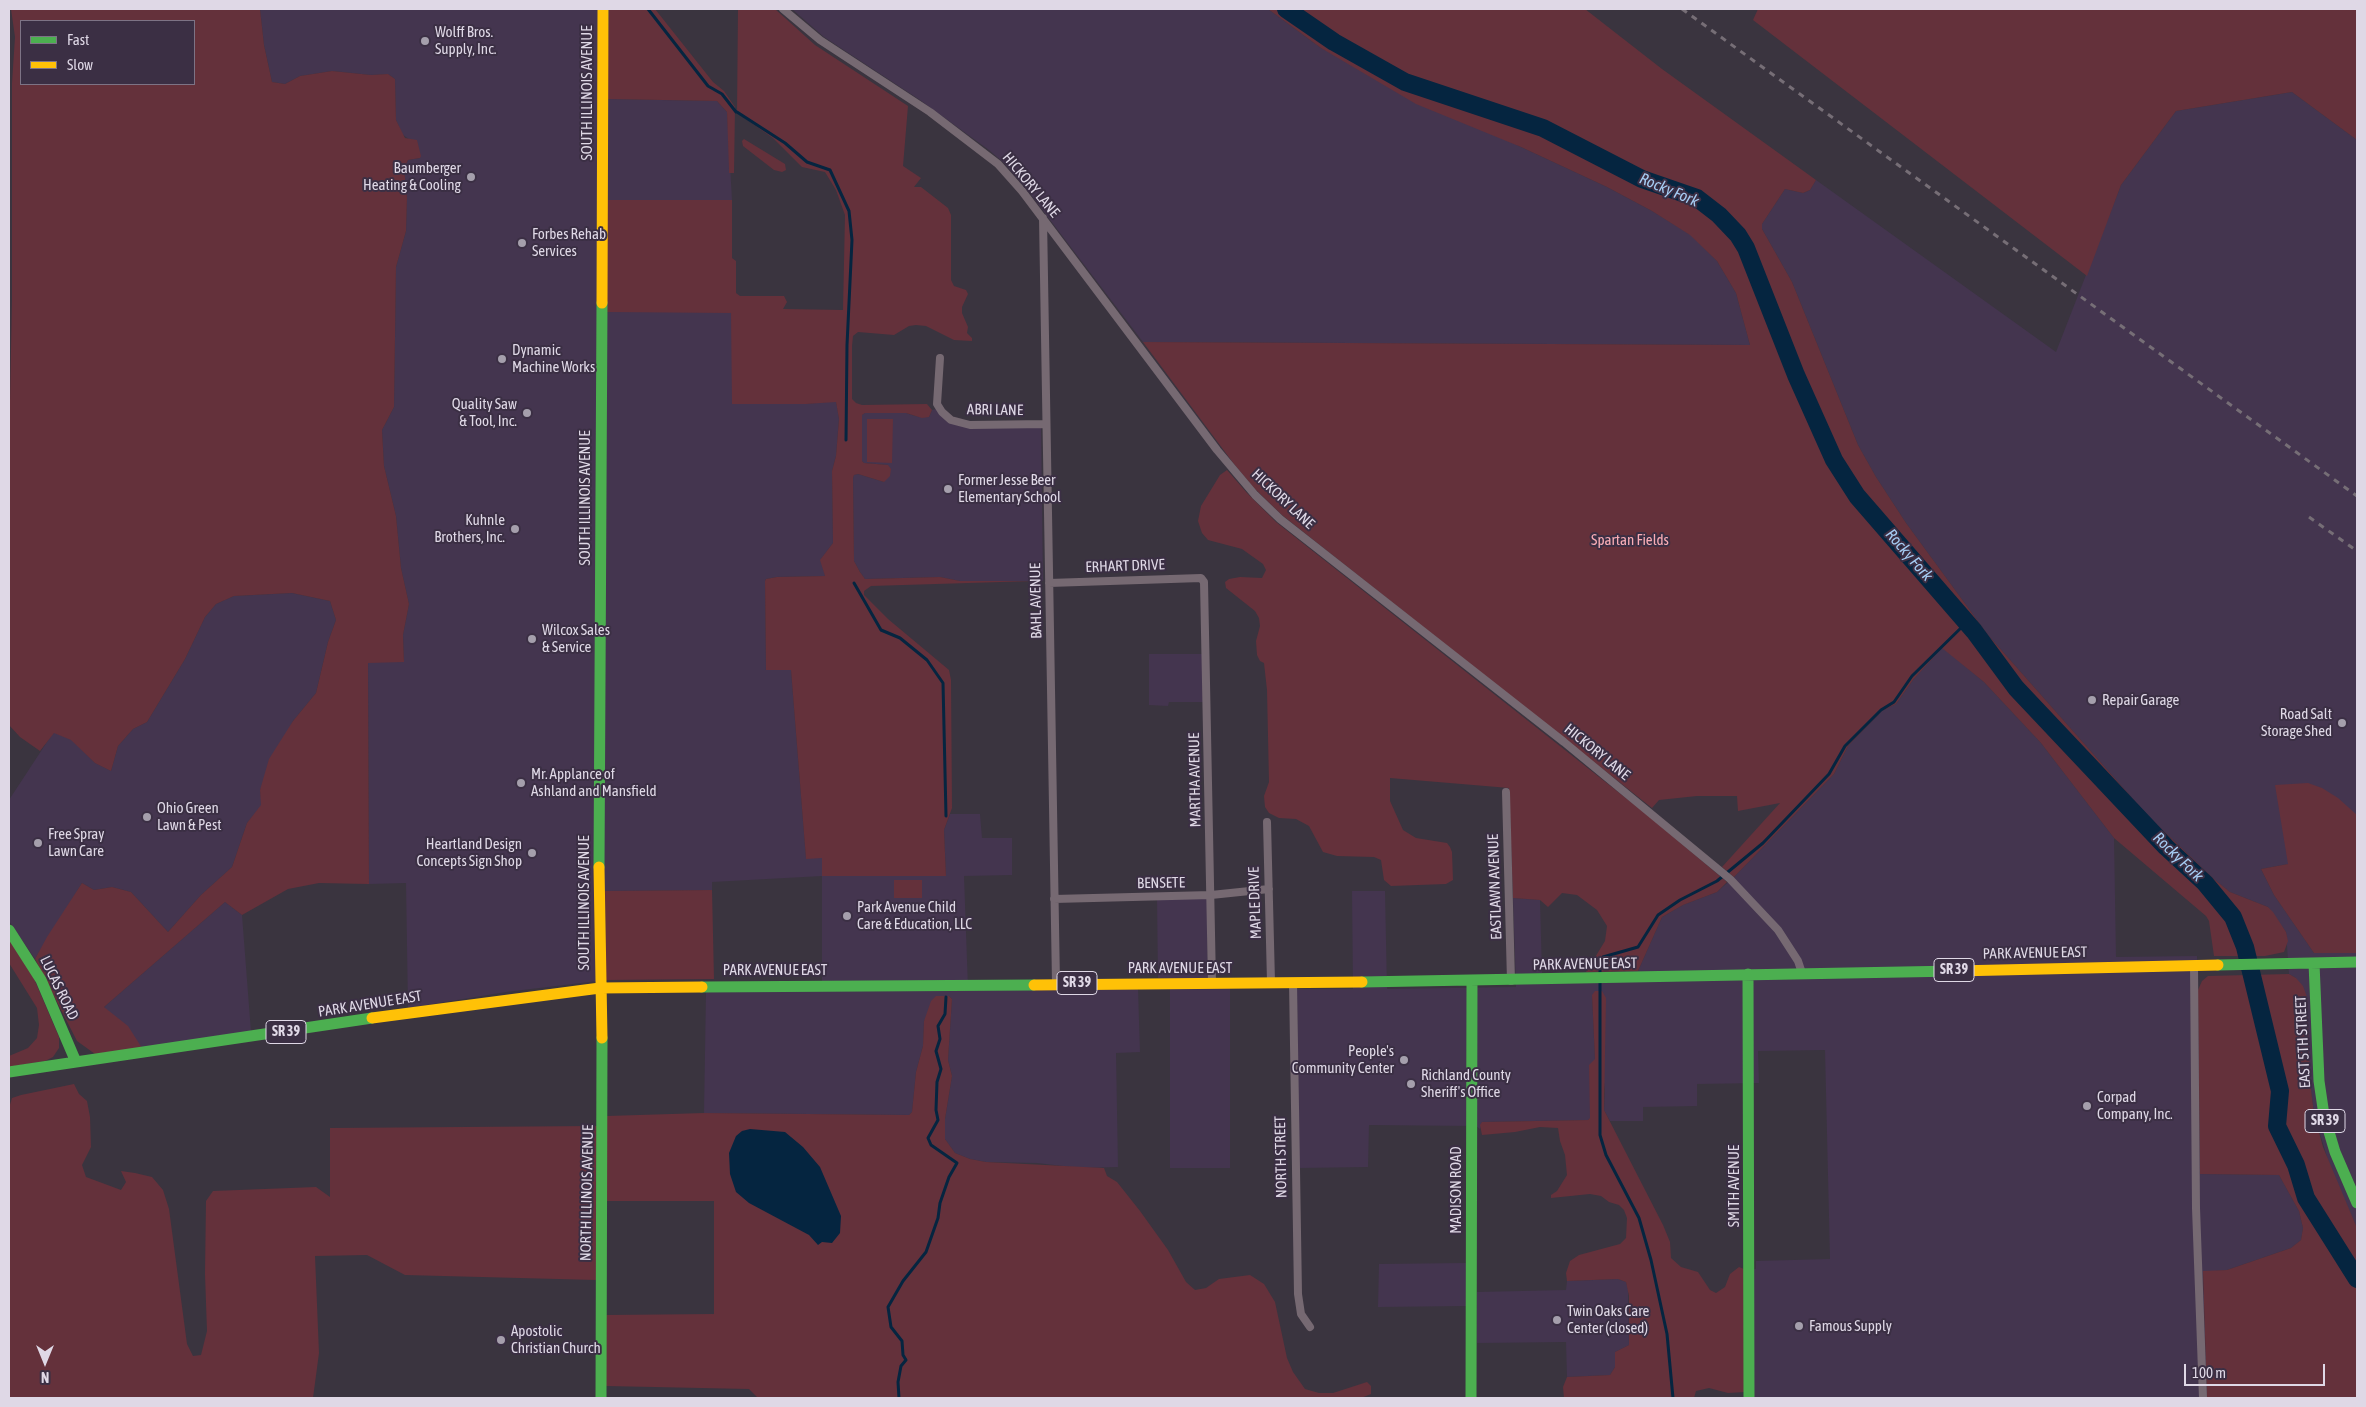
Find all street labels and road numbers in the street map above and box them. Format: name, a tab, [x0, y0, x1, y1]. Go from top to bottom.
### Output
street label: SOUTH ILLINOIS AVENUE	[578, 25, 596, 161]
street label: HICKORY LANE	[999, 149, 1063, 221]
street label: ABRI LANE	[967, 401, 1023, 419]
street label: SOUTH ILLINOIS AVENUE	[576, 430, 594, 566]
street label: HICKORY LANE	[1248, 465, 1318, 533]
street label: ERHART DRIVE	[1085, 556, 1165, 576]
street label: BAHL AVENUE	[1026, 563, 1046, 639]
street label: HICKORY LANE	[1560, 720, 1634, 784]
street label: MARTHA AVENUE	[1185, 733, 1205, 827]
street label: EASTLAWN AVENUE	[1484, 834, 1506, 940]
street label: SOUTH ILLINOIS AVENUE	[575, 835, 593, 971]
street label: MAPLE DRIVE	[1245, 866, 1265, 940]
street label: BENSETE	[1137, 874, 1185, 892]
street label: PARK AVENUE EAST	[1983, 943, 2087, 963]
street label: LUCAS ROAD	[36, 953, 82, 1023]
street label: PARK AVENUE EAST	[1533, 954, 1637, 974]
road number: SR 39	[1934, 958, 1974, 982]
street label: PARK AVENUE EAST	[1128, 959, 1232, 977]
street label: PARK AVENUE EAST	[723, 961, 827, 979]
road number: SR 39	[1057, 971, 1097, 994]
street label: PARK AVENUE EAST	[317, 987, 423, 1021]
street label: EAST 5TH STREET	[2292, 995, 2314, 1089]
road number: SR 39	[266, 1020, 306, 1044]
road number: SR 39	[2305, 1110, 2345, 1132]
street label: NORTH STREET	[1271, 1116, 1291, 1198]
street label: NORTH ILLINOIS AVENUE	[577, 1125, 597, 1261]
street label: SMITH AVENUE	[1725, 1145, 1743, 1227]
street label: MADISON ROAD	[1447, 1146, 1465, 1234]

